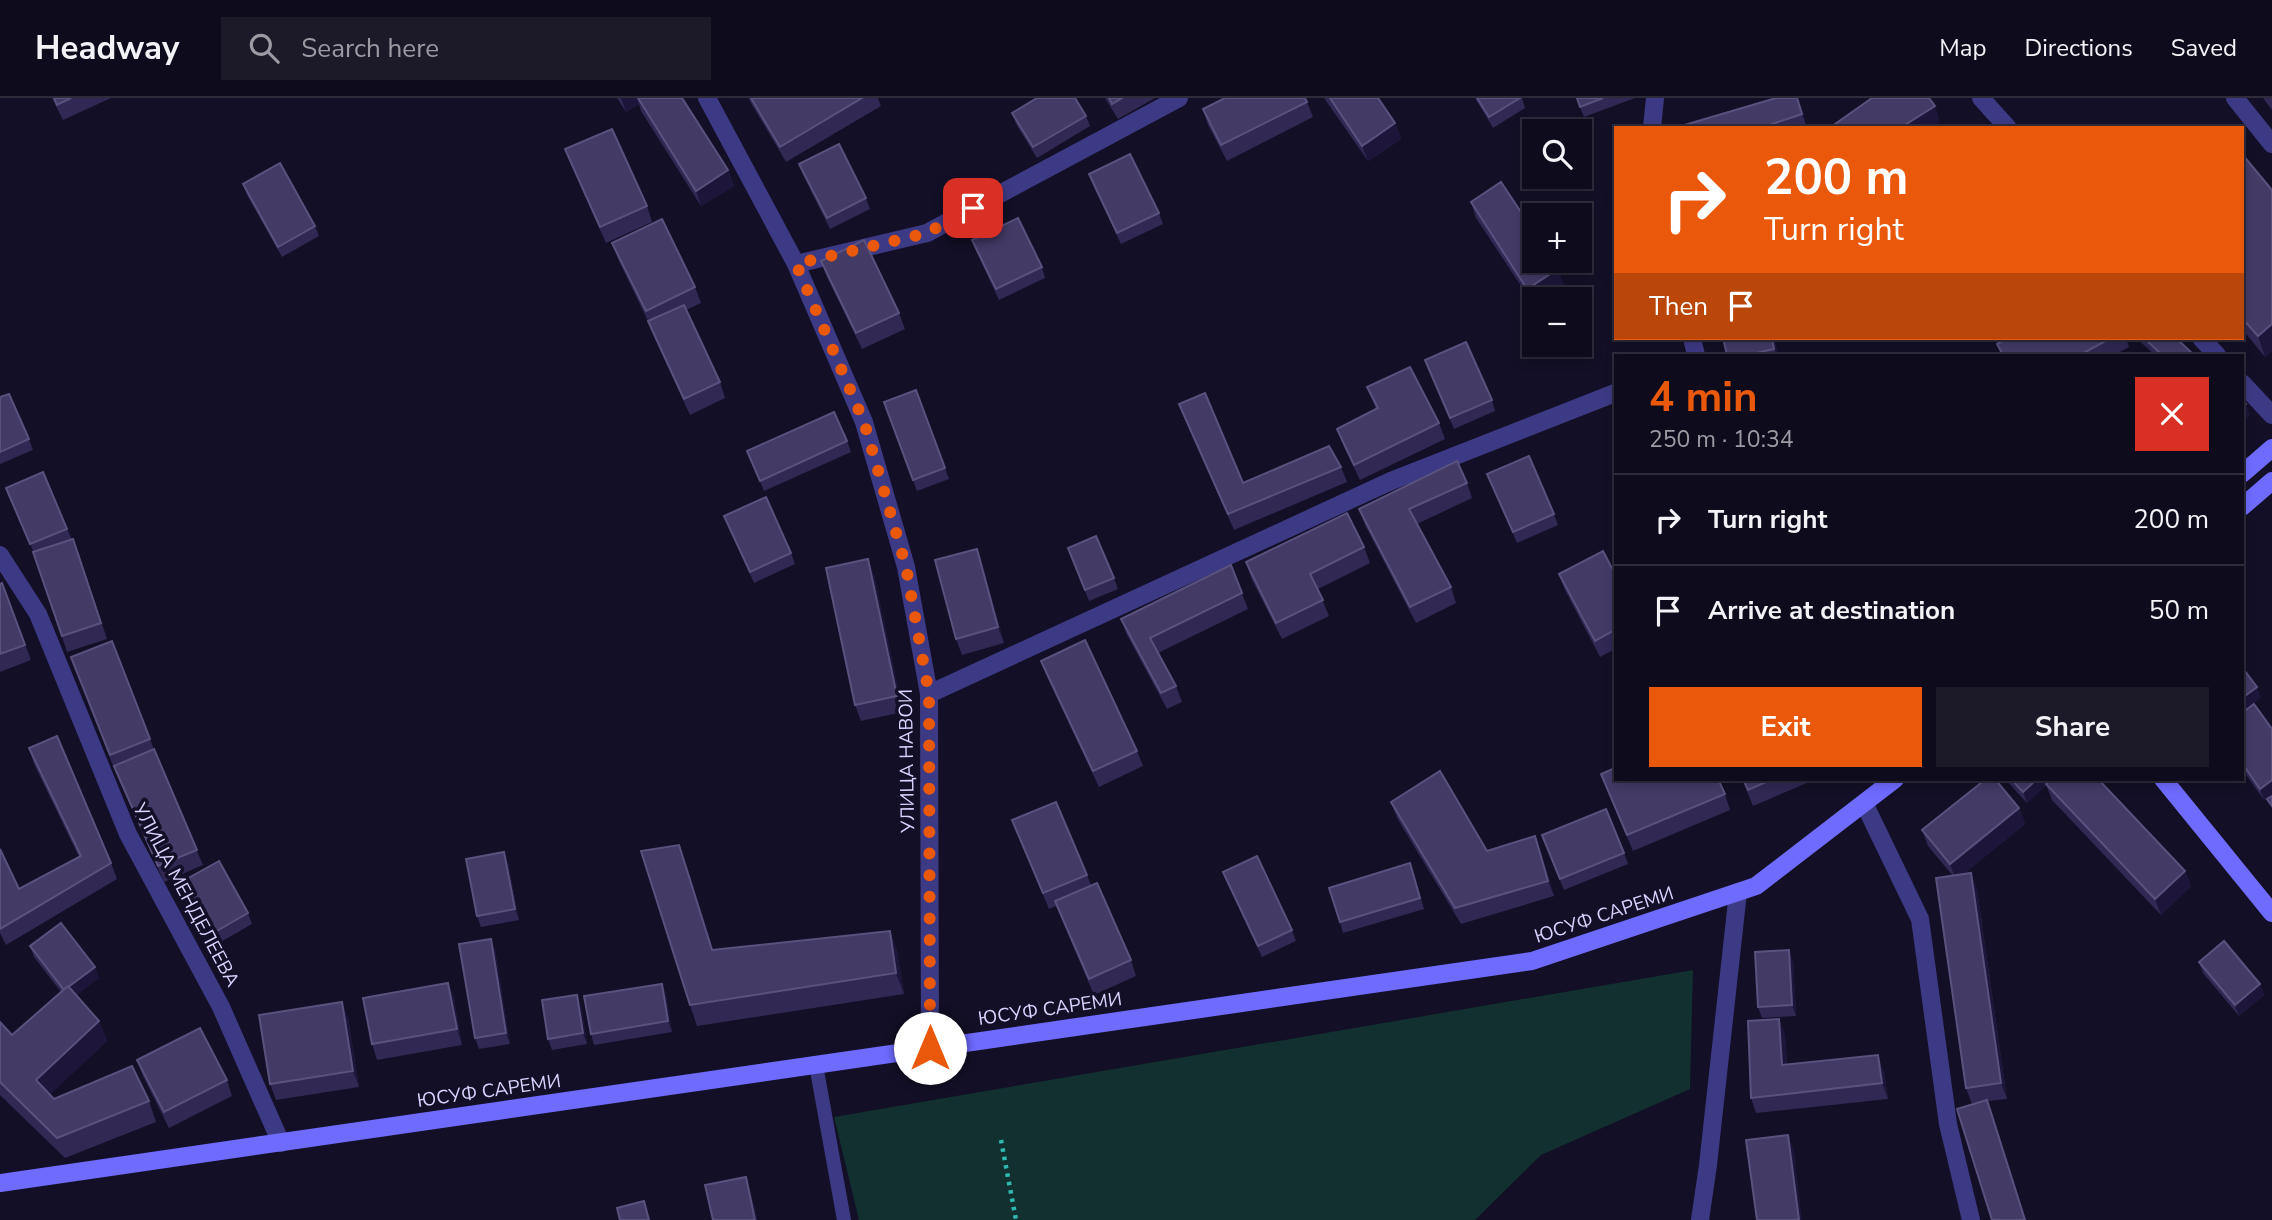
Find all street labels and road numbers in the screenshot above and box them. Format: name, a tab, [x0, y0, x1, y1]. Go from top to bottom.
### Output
street label: УЛИЦА НАВОИ	[893, 689, 921, 834]
street label: УЛИЦА МЕНДЕЛЕЕВА	[126, 798, 246, 992]
street label: ЮСУФ САРЕМИ	[1531, 880, 1677, 950]
street label: ЮСУФ САРЕМИ	[976, 986, 1124, 1032]
street label: ЮСУФ САРЕМИ	[415, 1068, 563, 1114]

